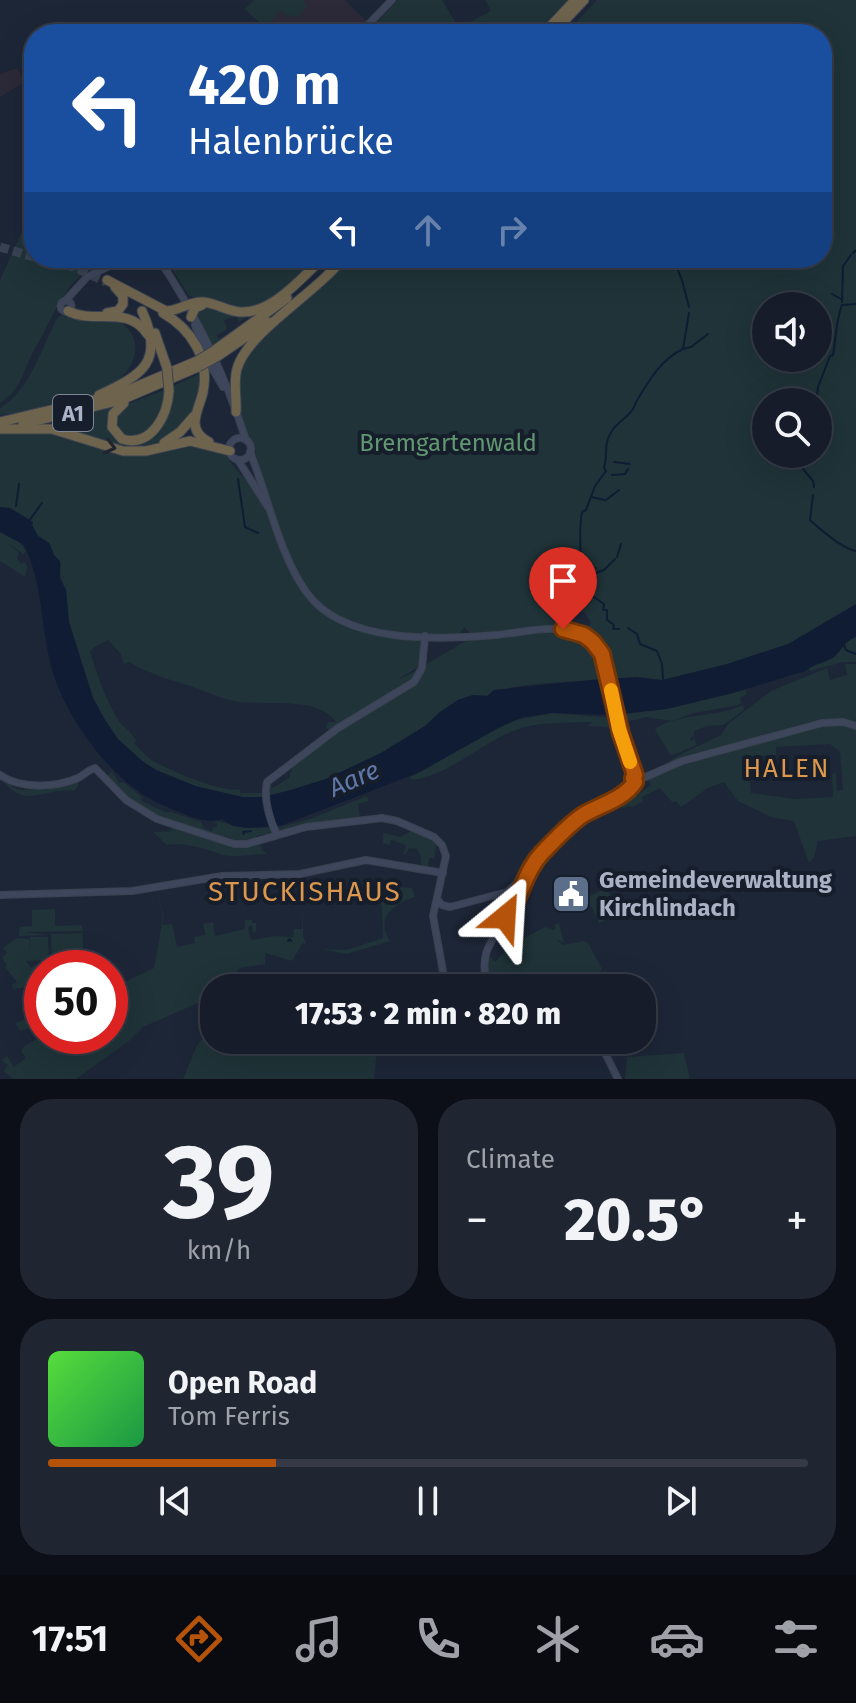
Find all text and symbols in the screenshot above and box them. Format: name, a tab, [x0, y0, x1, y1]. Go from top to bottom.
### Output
text: 420 m	[188, 52, 341, 119]
icon: left	[56, 56, 160, 160]
text: Halenbrücke	[188, 120, 394, 164]
icon: left	[322, 208, 366, 252]
icon: ahead	[406, 208, 450, 252]
icon: right	[490, 208, 534, 252]
map controls	[752, 292, 832, 468]
button: sound	[752, 292, 832, 372]
button: search	[752, 388, 832, 468]
road number: A1	[53, 395, 93, 431]
park label: Bremgartenwald	[359, 429, 537, 457]
one-way arrow	[103, 438, 117, 455]
pin	[529, 547, 597, 629]
icon: arrive	[541, 559, 585, 603]
district label: HALEN	[743, 753, 831, 784]
water label: Aare	[323, 754, 384, 804]
place label: Gemeindeverwaltung Kirchlindach	[599, 866, 833, 922]
public building icon: Gemeindeverwaltung Kirchlindach	[550, 873, 592, 915]
district label: STUCKISHAUS	[208, 875, 402, 908]
position arrow	[463, 875, 547, 959]
speed limit sign: 50	[24, 950, 128, 1054]
text: 17:53 · 2 min · 820 m	[295, 996, 561, 1032]
text: 39	[163, 1120, 275, 1245]
text: Climate	[466, 1144, 555, 1175]
text: 20.5°	[564, 1184, 710, 1256]
text: −	[466, 1194, 488, 1247]
text: +	[786, 1194, 808, 1247]
text: km/h	[187, 1235, 251, 1266]
text: Open Road	[168, 1365, 317, 1401]
text: Tom Ferris	[168, 1401, 290, 1432]
icon: previous	[153, 1479, 197, 1523]
icon: pause	[406, 1479, 450, 1523]
icon: next	[659, 1479, 703, 1523]
icon: directions	[171, 1611, 227, 1667]
icon: music	[291, 1611, 347, 1667]
icon: phone	[410, 1611, 466, 1667]
icon: climate	[530, 1611, 586, 1667]
icon: car	[649, 1611, 705, 1667]
icon: filters	[768, 1611, 824, 1667]
text: 17:51	[32, 1617, 108, 1661]

